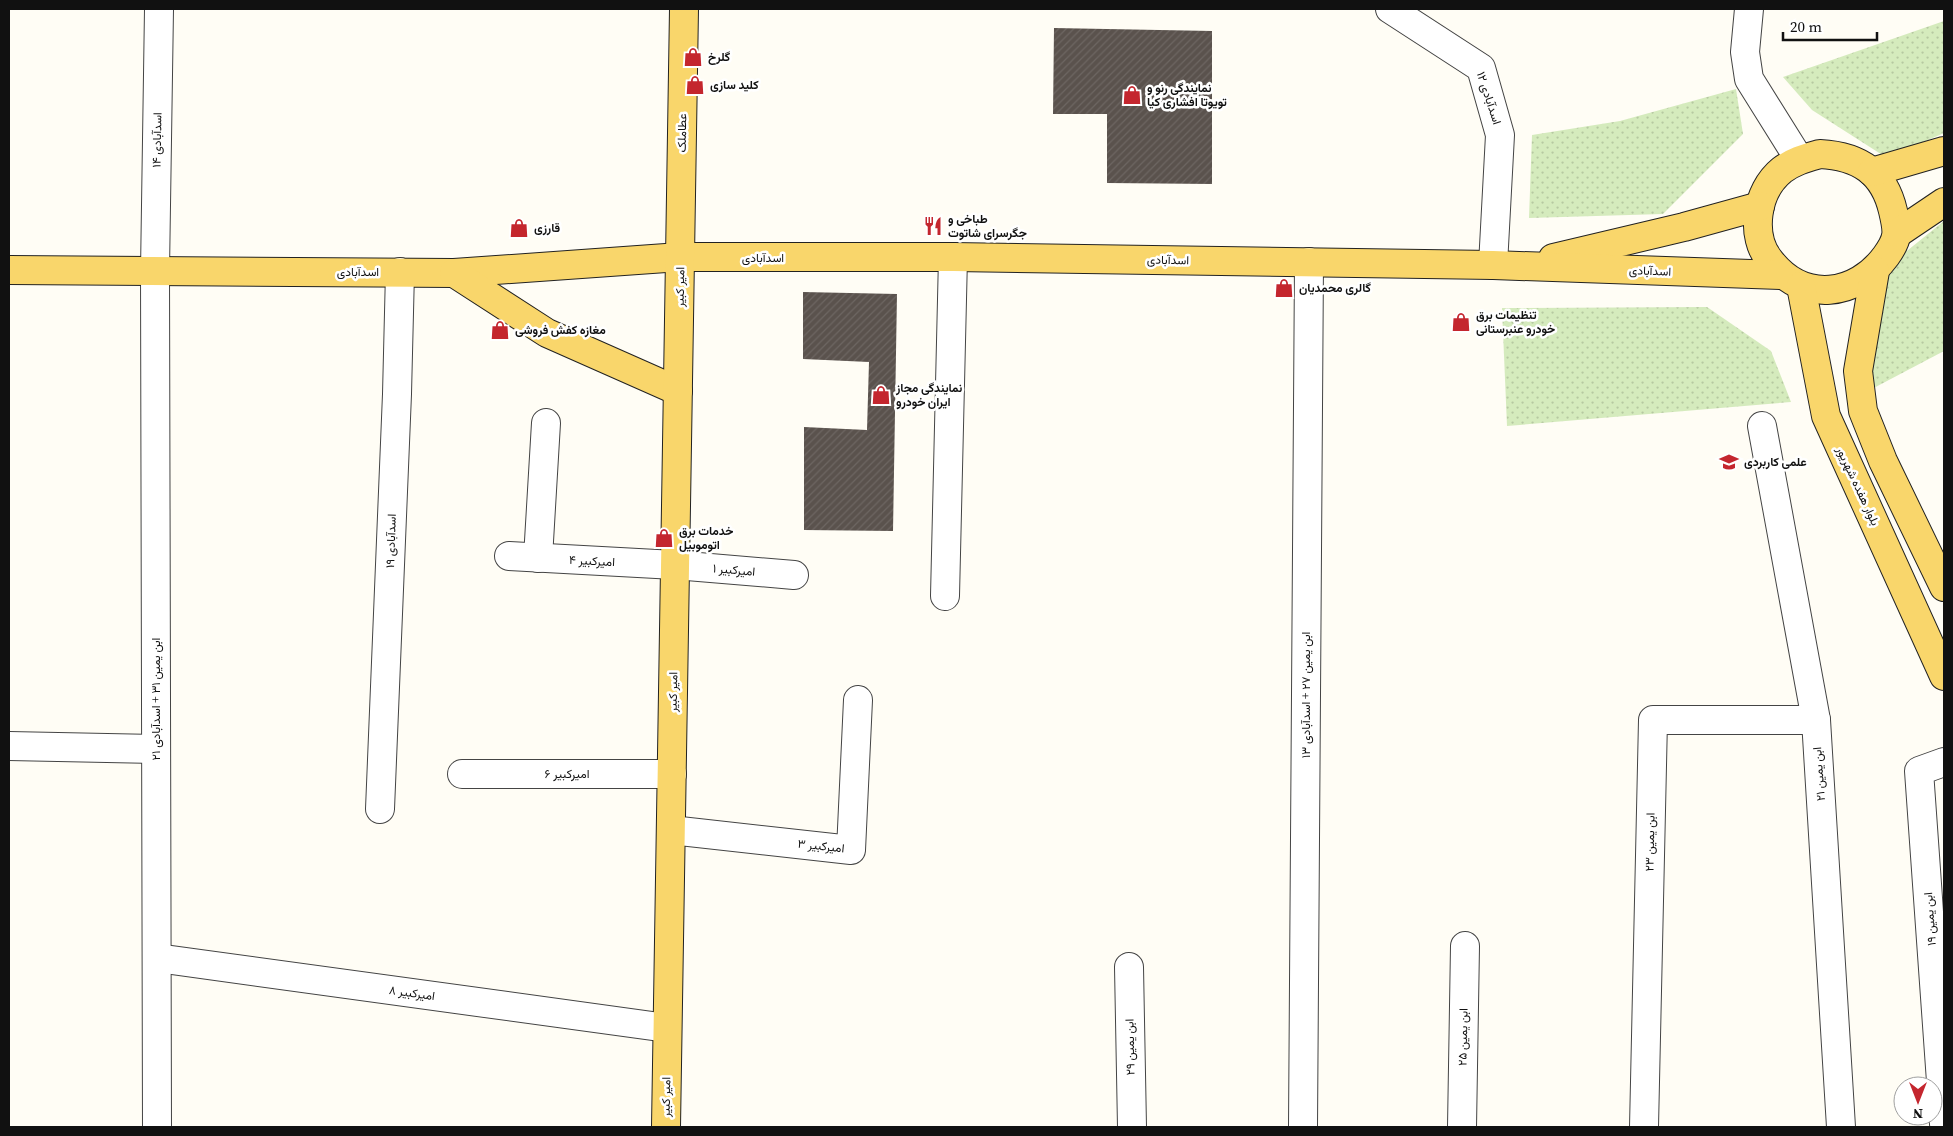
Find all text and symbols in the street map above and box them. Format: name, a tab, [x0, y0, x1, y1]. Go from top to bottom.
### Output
scale bar	[1783, 10, 1877, 42]
text: 20 m	[1790, 16, 1822, 37]
shop icon: گلرخ	[682, 46, 704, 68]
place label: گلرخ	[708, 49, 731, 65]
street label: اسدآبادی ۱۲	[1473, 69, 1505, 127]
shop icon: کلید سازی	[684, 74, 706, 96]
place label: کلید سازی	[710, 77, 759, 93]
place label: نمایندگی رنو و تویوتا افشاری کیا	[1147, 80, 1227, 110]
shop icon: نمایندگی رنو و تویوتا افشاری کیا	[1121, 84, 1143, 106]
street label: اسدآبادی ۱۴	[149, 112, 165, 168]
street label: عطاملک	[674, 113, 690, 153]
place label: طباخی و جگرسرای شاتوت	[948, 211, 1027, 241]
restaurant icon: طباخی و جگرسرای شاتوت	[922, 215, 944, 237]
shop icon: قارزی	[508, 217, 530, 239]
place label: قارزی	[534, 220, 560, 236]
street label: اسدآبادی	[742, 250, 784, 266]
street label: اسدآبادی	[1147, 252, 1189, 268]
street label: اسدآبادی	[1629, 262, 1671, 280]
street label: اسدآبادی	[337, 264, 379, 280]
street label: امیر کبیر	[672, 267, 688, 308]
shop icon: گالری محمدیان	[1273, 277, 1295, 299]
place label: گالری محمدیان	[1299, 280, 1371, 296]
place label: تنظیمات برق خودرو عنبرستانی	[1476, 307, 1555, 337]
shop icon: تنظیمات برق خودرو عنبرستانی	[1450, 311, 1472, 333]
shop icon: مغازه کفش فروشی	[489, 319, 511, 341]
place label: مغازه کفش فروشی	[515, 322, 606, 338]
place label: نمایندگی مجاز ایران خودرو	[895, 380, 963, 410]
shop icon: نمایندگی مجاز ایران خودرو	[870, 384, 892, 406]
street label: بلوار هفده شهریور	[1832, 443, 1883, 528]
school or university icon: علمی کاربردی	[1718, 451, 1740, 473]
place label: علمی کاربردی	[1744, 454, 1807, 470]
street label: اسدآبادی ۱۹	[382, 514, 400, 568]
place label: خدمات برق اتوموبیل	[679, 523, 733, 553]
shop icon: خدمات برق اتوموبیل	[653, 527, 675, 549]
street label: امیرکبیر ۴	[569, 552, 615, 570]
street label: امیرکبیر ۱	[712, 560, 756, 580]
street label: ابن یمین ۲۷ + اسدآبادی ۱۳	[1298, 632, 1314, 758]
street label: ابن یمین ۳۱ + اسدآبادی ۲۱	[148, 638, 164, 760]
street label: امیر کبیر	[665, 672, 681, 713]
street label: ابن یمین ۲۱	[1809, 746, 1829, 802]
street label: امیرکبیر ۶	[545, 766, 590, 782]
street label: ابن یمین ۲۳	[1641, 812, 1659, 872]
street label: امیرکبیر ۳	[797, 836, 845, 856]
street label: ابن یمین ۱۹	[1920, 892, 1940, 946]
street label: امیرکبیر ۸	[388, 982, 436, 1004]
street label: ابن یمین ۲۵	[1454, 1008, 1472, 1066]
street label: ابن یمین ۲۹	[1122, 1019, 1138, 1075]
north arrow	[1893, 1076, 1943, 1126]
street label: امیر کبیر	[658, 1077, 674, 1118]
text: N	[1913, 1104, 1923, 1124]

